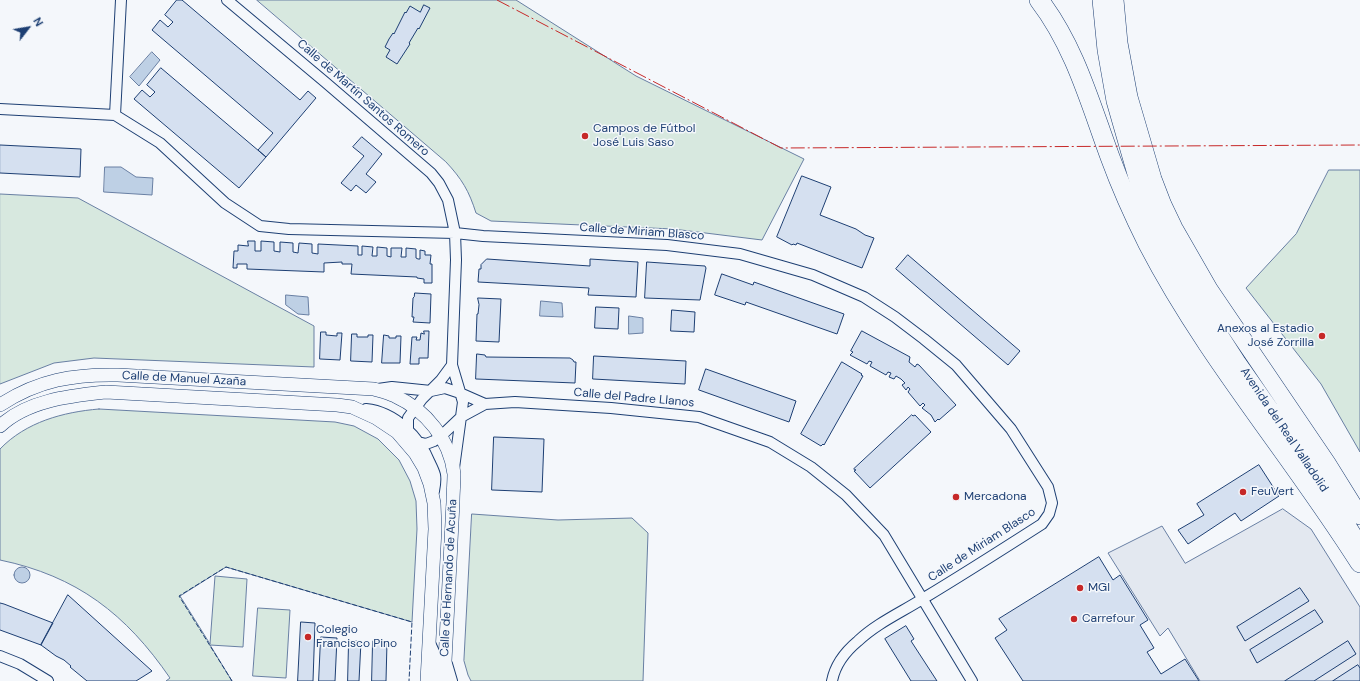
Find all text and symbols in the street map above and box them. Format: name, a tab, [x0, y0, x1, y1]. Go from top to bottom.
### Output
north arrow	[8, 8, 48, 48]
text: N	[30, 15, 46, 29]
street label: Calle de Martín Santos Romero	[294, 37, 432, 159]
place label: Campos de Fútbol José Luis Saso	[593, 122, 696, 150]
marker: Campos de Fútbol José Luis Saso	[580, 131, 590, 141]
street label: Calle de Miriam Blasco	[579, 220, 705, 244]
place label: Anexos al Estadio José Zorrilla	[1217, 322, 1314, 350]
marker: Anexos al Estadio José Zorrilla	[1317, 331, 1327, 341]
street label: Avenida del Real Valladolid	[1237, 365, 1331, 495]
street label: Calle de Manuel Azaña	[121, 369, 247, 389]
street label: Calle del Padre Llanos	[573, 386, 695, 410]
place label: FeuVert	[1251, 485, 1294, 499]
marker: FeuVert	[1238, 487, 1248, 497]
place label: Mercadona	[964, 490, 1027, 504]
marker: Mercadona	[951, 492, 961, 502]
street label: Calle de Hernando de Acuña	[438, 499, 460, 657]
street label: Calle de Miriam Blasco	[926, 505, 1038, 585]
place label: MGI	[1088, 581, 1110, 595]
marker: MGI	[1075, 583, 1085, 593]
place label: Carrefour	[1082, 612, 1135, 626]
marker: Carrefour	[1069, 614, 1079, 624]
place label: Colegio Francisco Pino	[316, 623, 397, 651]
marker: Colegio Francisco Pino	[303, 632, 313, 642]

